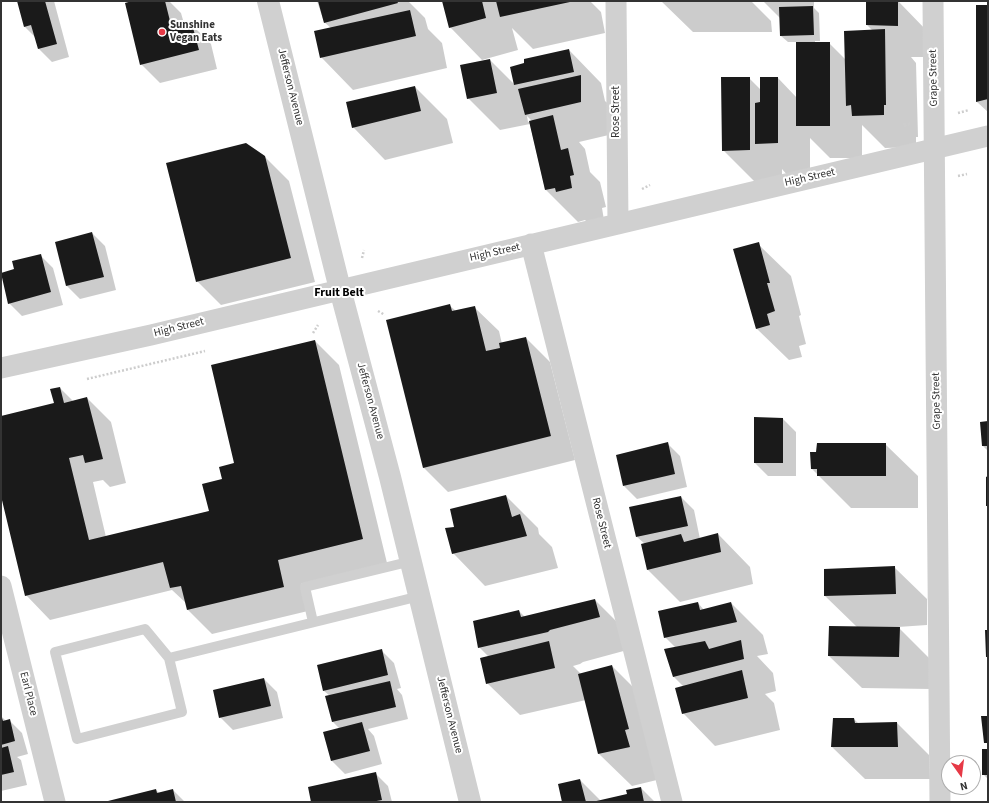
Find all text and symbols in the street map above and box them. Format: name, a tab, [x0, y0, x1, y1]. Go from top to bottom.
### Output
place label: Sunshine Vegan Eats	[170, 19, 222, 45]
marker: Sunshine Vegan Eats	[157, 27, 167, 37]
street label: Jefferson Avenue	[274, 47, 306, 127]
street label: Grape Street	[927, 49, 941, 107]
street label: Rose Street	[610, 86, 624, 138]
street label: High Street	[784, 166, 836, 190]
street label: High Street	[469, 241, 521, 265]
district label: Fruit Belt	[314, 286, 364, 300]
street label: High Street	[153, 315, 205, 341]
street label: Jefferson Avenue	[353, 361, 387, 441]
street label: Grape Street	[930, 372, 944, 430]
street label: Rose Street	[588, 496, 614, 550]
street label: Earl Place	[16, 671, 40, 717]
street label: Jefferson Avenue	[433, 675, 465, 755]
north arrow	[941, 755, 981, 795]
text: N	[958, 778, 969, 794]

